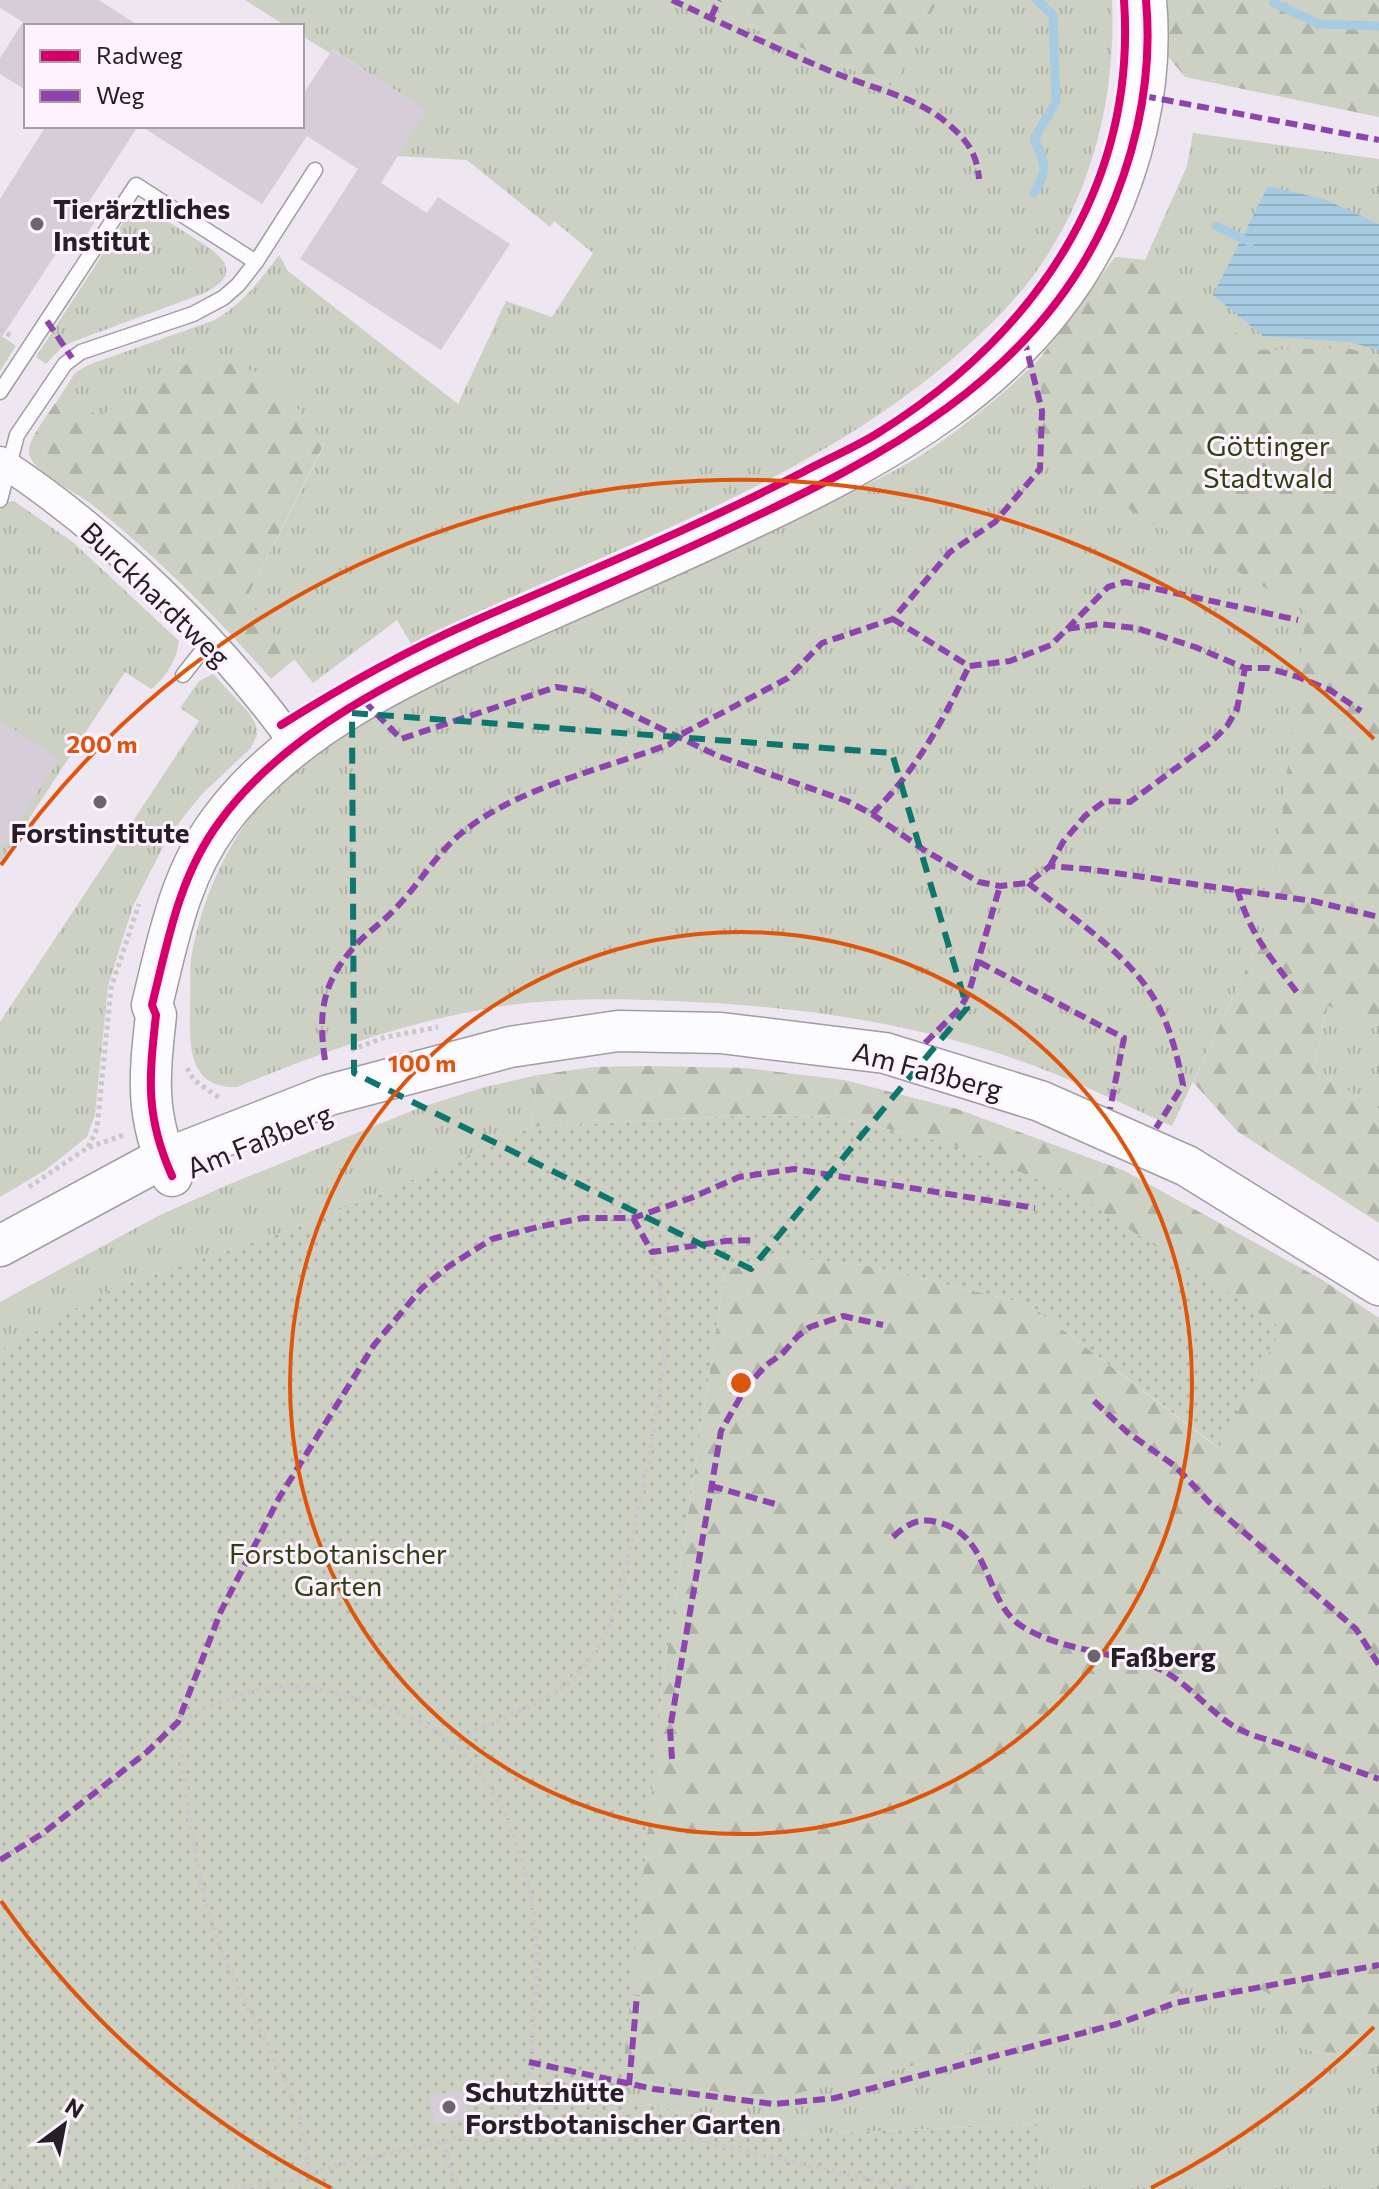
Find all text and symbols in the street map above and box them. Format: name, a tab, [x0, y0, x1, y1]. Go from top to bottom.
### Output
legend	[24, 24, 304, 128]
text: Radweg	[96, 40, 183, 69]
text: Weg	[96, 80, 144, 109]
place label: Tierärztliches Institut	[53, 191, 230, 257]
marker: Tierärztliches Institut	[28, 215, 46, 233]
park label: Göttinger Stadtwald	[1203, 428, 1333, 494]
street label: Burckhardtweg	[74, 514, 238, 674]
text: 200 m	[67, 729, 137, 758]
marker: Forstinstitute	[91, 793, 109, 811]
place label: Forstinstitute	[10, 815, 190, 849]
street label: Am Faßberg	[849, 1034, 1007, 1106]
text: 100 m	[388, 1048, 456, 1077]
street label: Am Faßberg	[181, 1095, 337, 1185]
centre of rings	[727, 1369, 755, 1397]
park label: Forstbotanischer Garten	[229, 1536, 447, 1602]
place label: Faßberg	[1110, 1639, 1216, 1673]
marker: Faßberg	[1085, 1647, 1103, 1665]
place label: Schutzhütte Forstbotanischer Garten	[465, 2074, 781, 2140]
north arrow	[24, 2085, 104, 2165]
text: N	[61, 2092, 89, 2123]
marker: Schutzhütte Forstbotanischer Garten	[440, 2098, 458, 2116]

